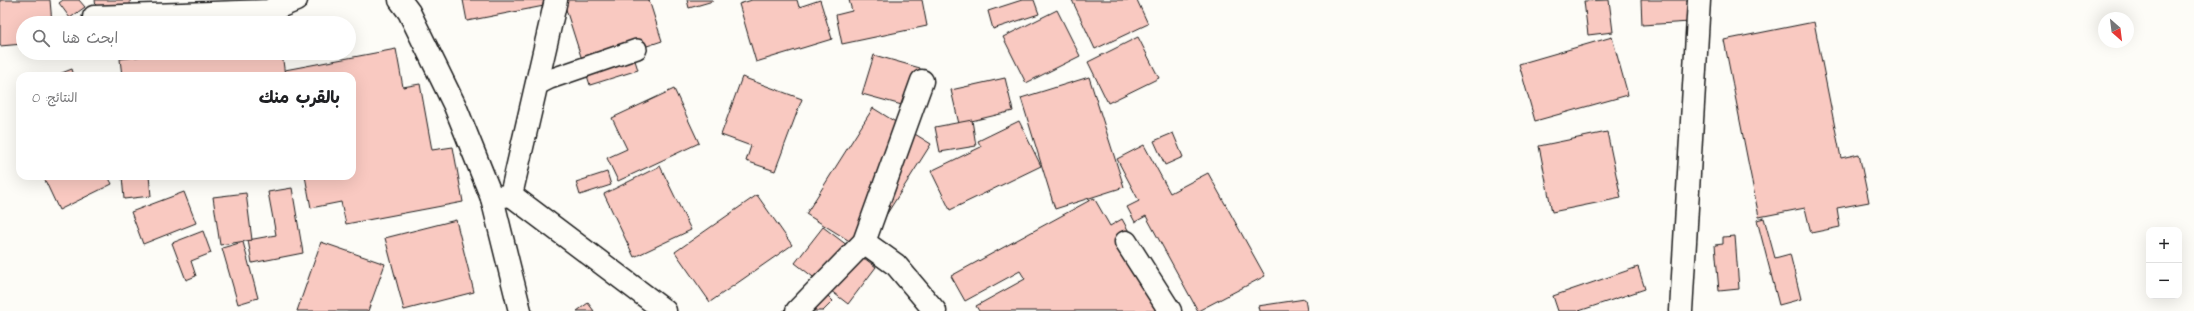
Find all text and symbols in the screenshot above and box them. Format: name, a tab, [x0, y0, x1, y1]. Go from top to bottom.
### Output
north arrow	[2098, 12, 2134, 48]
search box	[16, 16, 356, 60]
icon: search	[30, 27, 52, 49]
text: ابحث هنا	[62, 28, 118, 49]
text: بالقرب منك	[259, 86, 340, 110]
text: النتائج: 0	[32, 89, 78, 107]
map controls	[2146, 227, 2182, 299]
button: +	[2146, 227, 2182, 263]
button: −	[2146, 263, 2182, 299]

